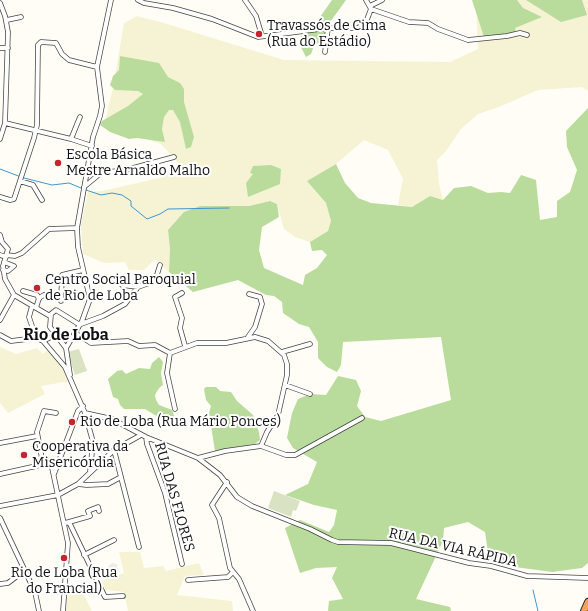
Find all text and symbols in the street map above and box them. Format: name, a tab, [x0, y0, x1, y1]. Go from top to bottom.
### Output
place label: Travassós de Cima (Rua do Estádio)	[267, 18, 386, 50]
marker: Travassós de Cima (Rua do Estádio)	[254, 29, 264, 39]
place label: Escola Básica Mestre Arnaldo Malho	[66, 147, 210, 180]
marker: Escola Básica Mestre Arnaldo Malho	[53, 158, 63, 168]
place label: Centro Social Paroquial de Rio de Loba	[45, 272, 196, 304]
marker: Centro Social Paroquial de Rio de Loba	[32, 283, 42, 293]
district label: Rio de Loba	[23, 326, 109, 346]
place label: Rio de Loba (Rua Mário Ponces)	[80, 414, 281, 430]
marker: Rio de Loba (Rua Mário Ponces)	[67, 417, 77, 427]
place label: Cooperativa da Misericórdia	[32, 439, 128, 472]
street label: RUA DAS FLORES	[150, 440, 198, 554]
marker: Cooperativa da Misericórdia	[19, 450, 29, 460]
street label: RUA DA VIA RÁPIDA	[387, 525, 519, 571]
marker: Rio de Loba (Rua do Francial)	[59, 553, 69, 563]
place label: Rio de Loba (Rua do Francial)	[11, 565, 117, 598]

